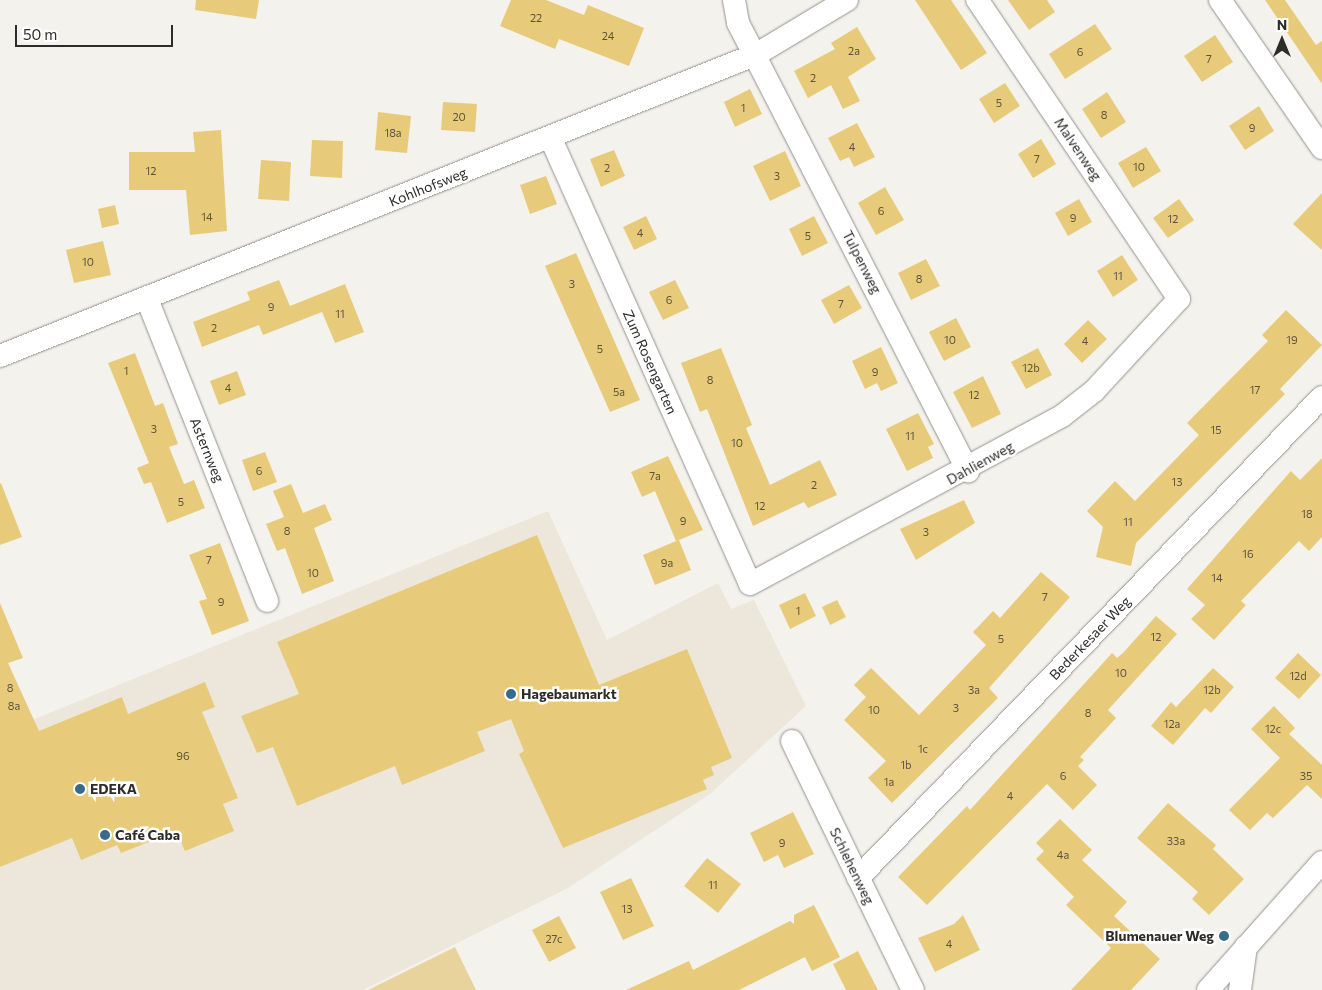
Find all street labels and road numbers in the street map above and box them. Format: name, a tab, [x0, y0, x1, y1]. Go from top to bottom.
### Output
street label: Malvenweg	[1051, 114, 1105, 184]
street label: Kohlhofsweg	[387, 164, 469, 210]
street label: Tulpenweg	[839, 228, 885, 296]
street label: Zum Rosengarten	[619, 307, 681, 417]
street label: Asternweg	[186, 415, 228, 485]
street label: Dahlienweg	[944, 438, 1016, 488]
street label: Bederkesaer Weg	[1046, 593, 1134, 683]
street label: Schlehenweg	[826, 825, 878, 907]

